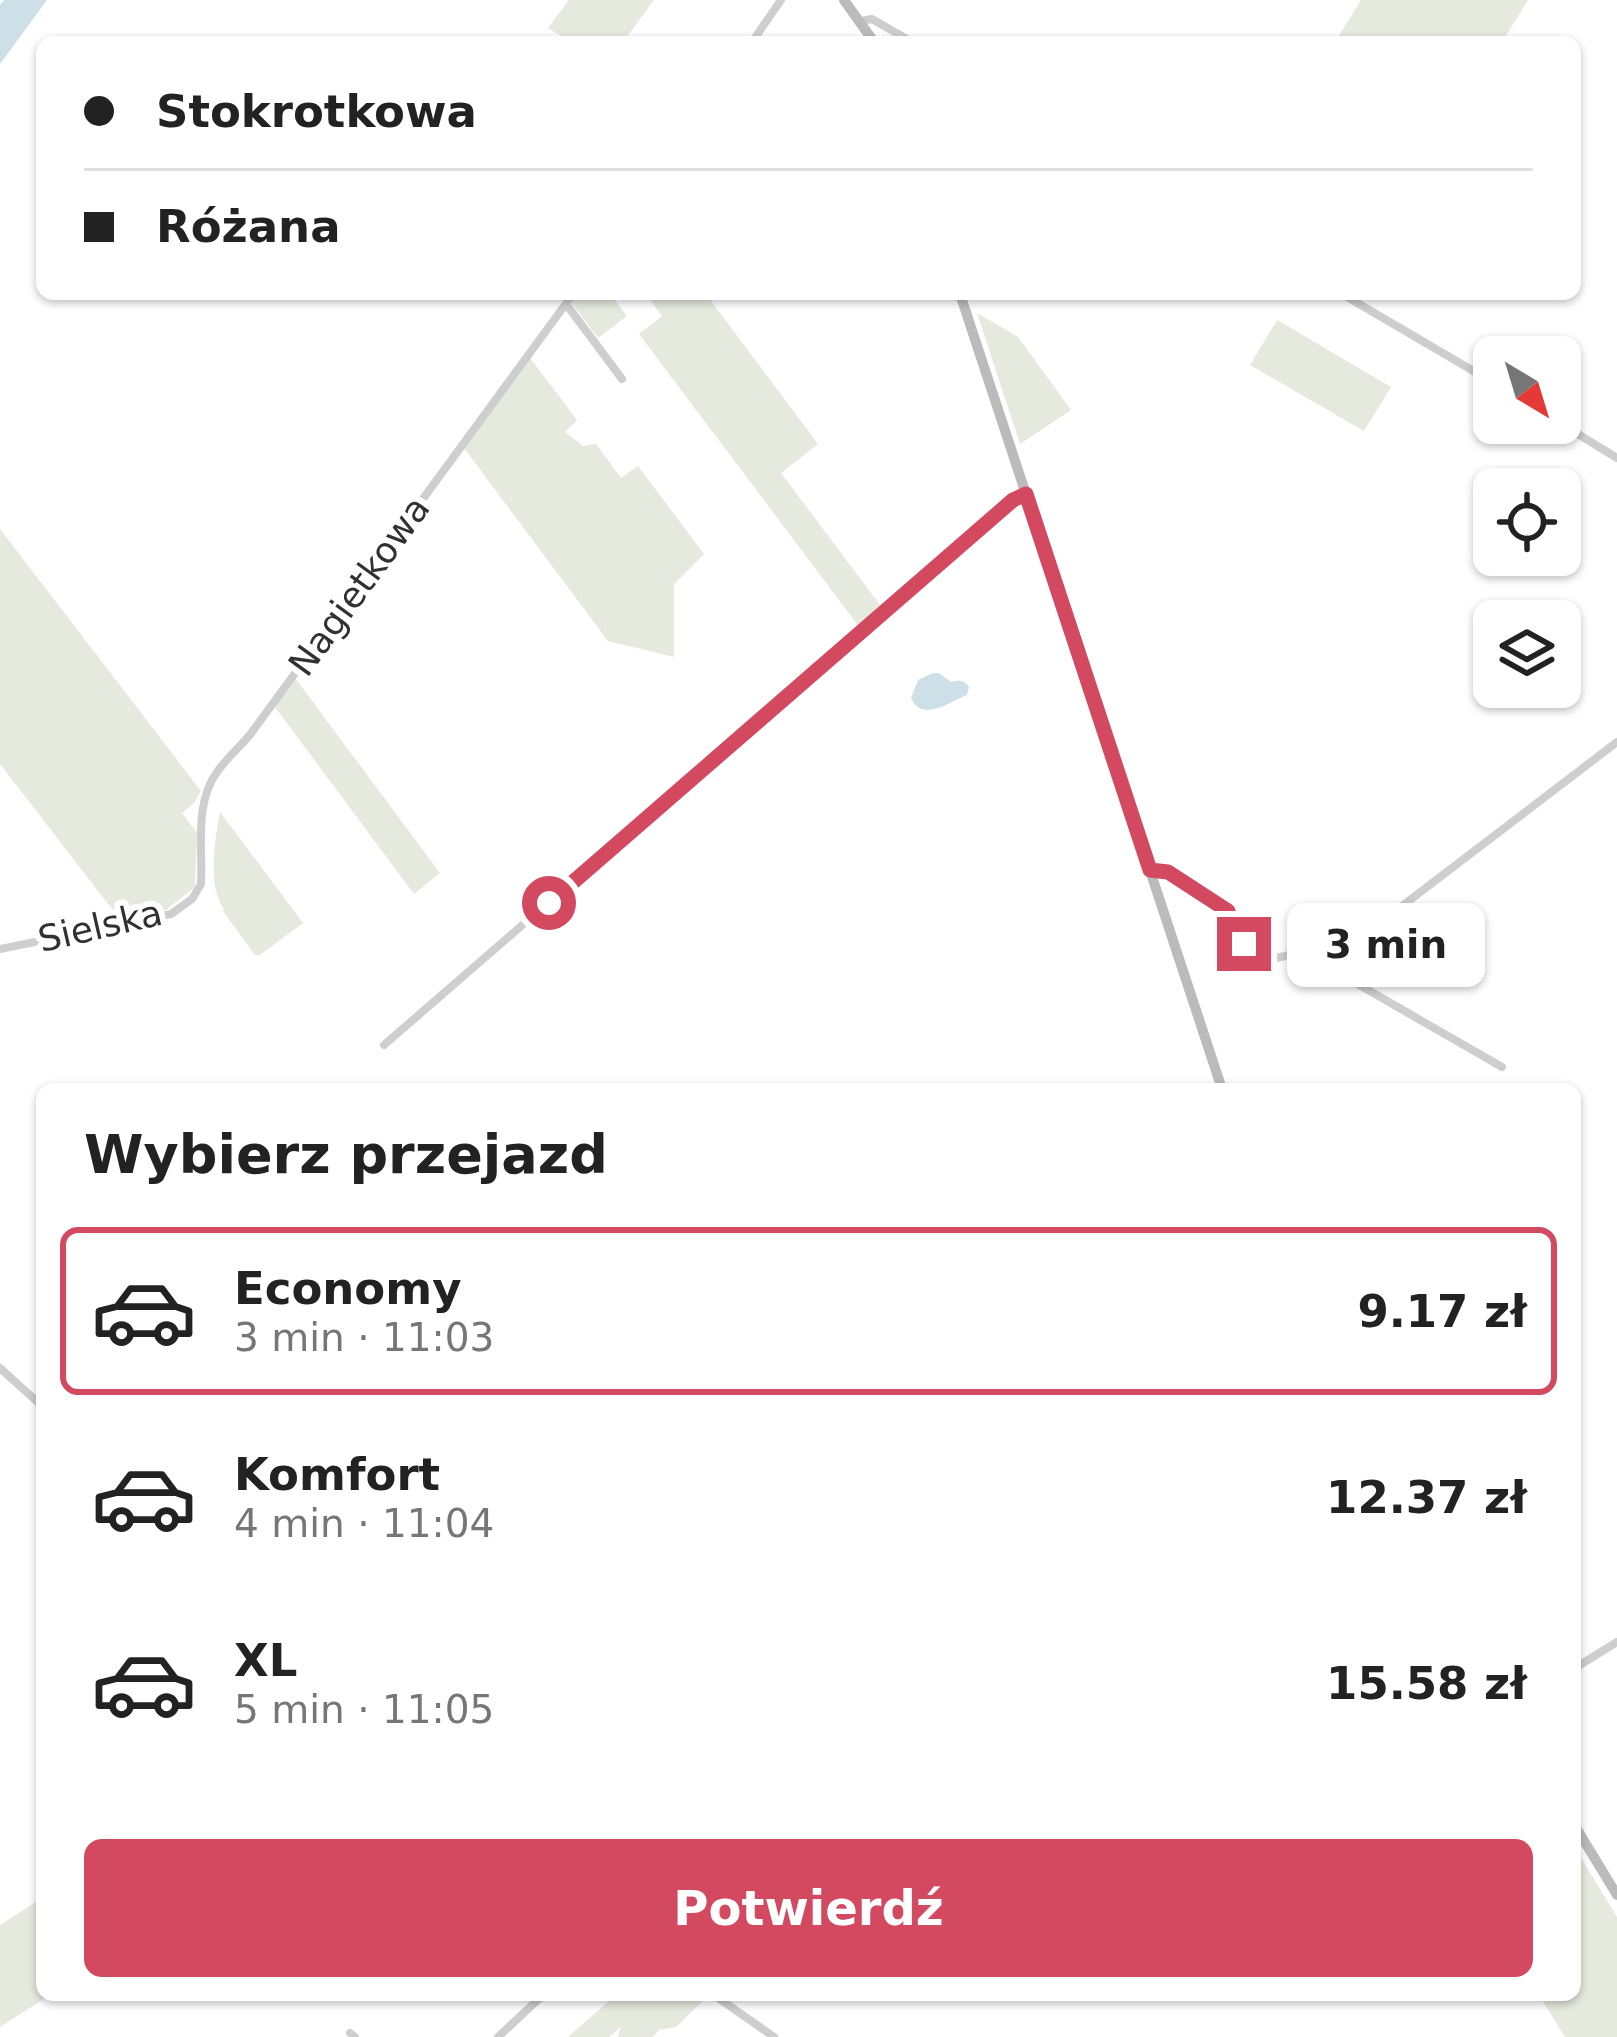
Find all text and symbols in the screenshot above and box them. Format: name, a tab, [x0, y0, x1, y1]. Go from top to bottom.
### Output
text: Stokrotkowa	[156, 85, 477, 138]
text: Różana	[156, 200, 341, 253]
north arrow	[1473, 336, 1581, 444]
map controls	[1473, 336, 1581, 708]
button: locate	[1473, 468, 1581, 576]
street label: Nagietkowa	[280, 489, 438, 683]
button: layers	[1473, 600, 1581, 708]
route start	[522, 876, 576, 930]
street label: Sielska	[34, 892, 166, 960]
callout: 3 min	[1286, 902, 1484, 986]
route end	[1217, 917, 1271, 971]
text: 3 min	[1325, 922, 1447, 967]
text: Wybierz przejazd	[84, 1123, 608, 1186]
icon: car	[90, 1257, 198, 1365]
text: Economy	[234, 1262, 462, 1315]
text: 9.17 zł	[1357, 1285, 1527, 1338]
text: 3 min · 11:03	[234, 1315, 494, 1360]
icon: car	[90, 1443, 198, 1551]
text: Komfort	[234, 1448, 440, 1501]
text: 12.37 zł	[1326, 1471, 1527, 1524]
text: 4 min · 11:04	[234, 1501, 494, 1546]
icon: car	[90, 1629, 198, 1737]
text: XL	[234, 1634, 297, 1687]
text: 15.58 zł	[1326, 1657, 1527, 1710]
text: 5 min · 11:05	[234, 1687, 494, 1732]
button: Potwierdź	[84, 1839, 1533, 1977]

